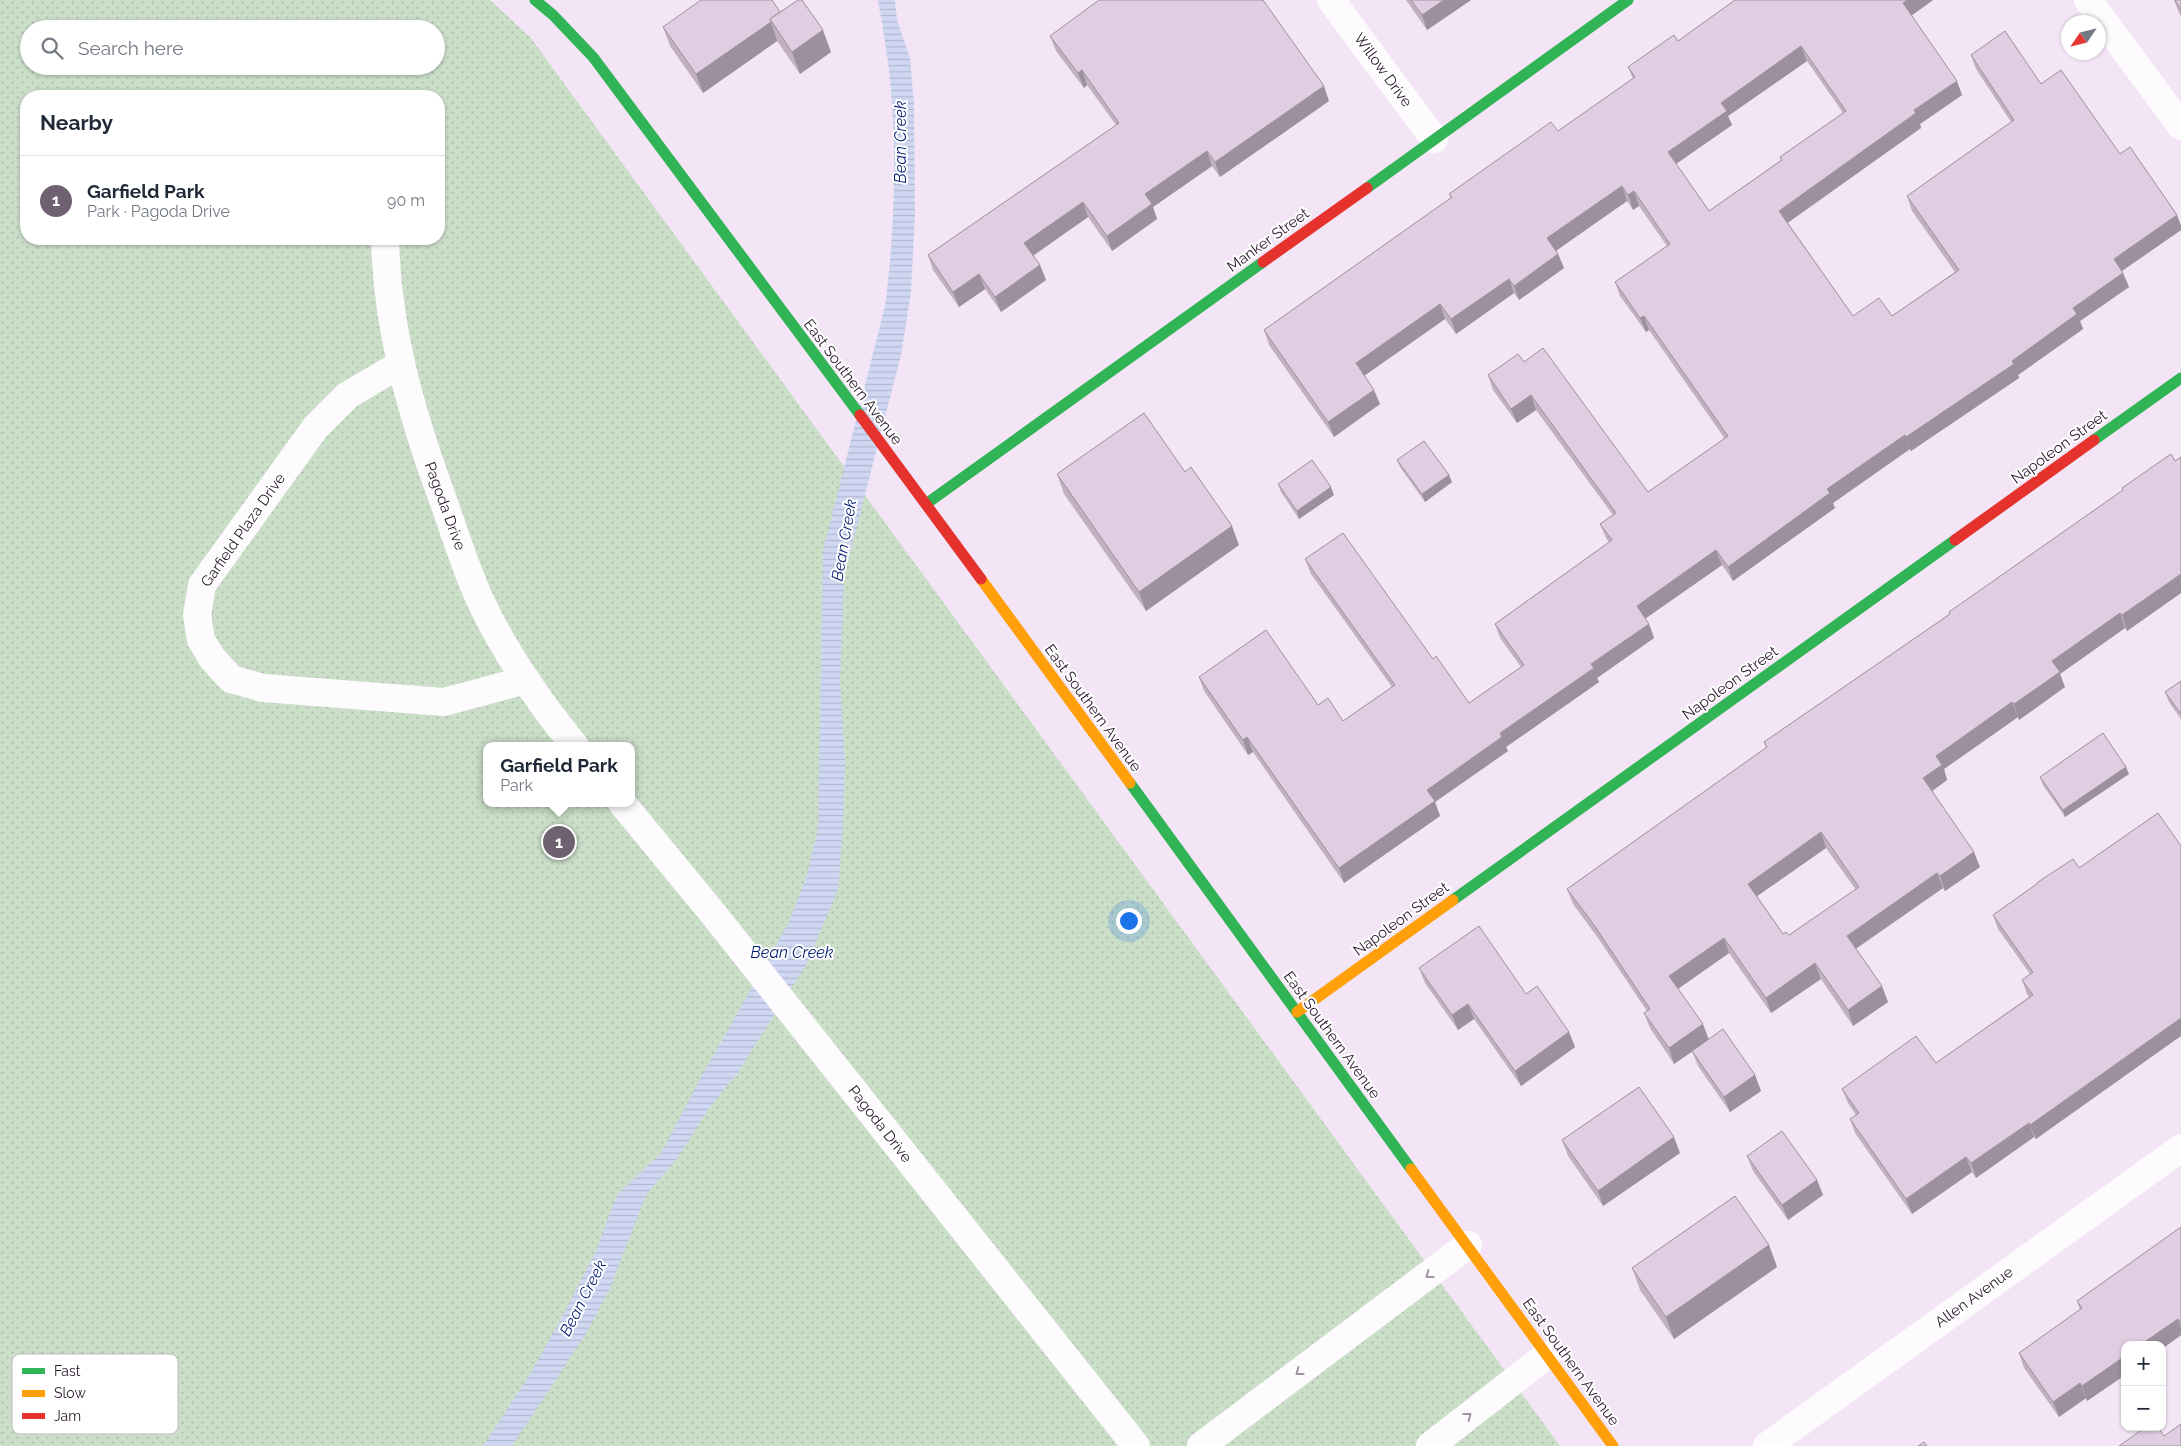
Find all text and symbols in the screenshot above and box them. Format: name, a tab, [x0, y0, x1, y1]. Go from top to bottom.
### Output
north arrow	[2061, 15, 2106, 60]
search box	[20, 20, 445, 75]
street label: Willow Drive	[1350, 29, 1416, 111]
icon: search	[38, 34, 66, 62]
text: Search here	[78, 37, 184, 59]
water label: Bean Creek	[891, 100, 910, 183]
text: Nearby	[40, 110, 113, 135]
text: Garfield Park	[87, 180, 205, 202]
text: 1	[52, 191, 60, 210]
text: 90 m	[387, 191, 425, 210]
text: Park · Pagoda Drive	[87, 202, 230, 221]
street label: Manker Street	[1224, 204, 1312, 276]
street label: East Southern Avenue	[800, 316, 906, 449]
street label: Napoleon Street	[2008, 406, 2110, 488]
street label: Pagoda Drive	[421, 459, 469, 553]
street label: Garfield Plaza Drive	[197, 470, 289, 590]
water label: Bean Creek	[827, 497, 861, 582]
street label: East Southern Avenue	[1041, 641, 1145, 775]
street label: Napoleon Street	[1679, 642, 1781, 724]
popup	[483, 742, 635, 807]
text: Garfield Park	[500, 754, 618, 776]
text: Park	[500, 776, 533, 795]
pin: 1	[543, 823, 575, 861]
street label: Napoleon Street	[1350, 878, 1452, 960]
your location	[1116, 908, 1142, 934]
water label: Bean Creek	[751, 943, 834, 962]
street label: East Southern Avenue	[1280, 968, 1384, 1102]
street label: Pagoda Drive	[844, 1082, 916, 1166]
water label: Bean Creek	[556, 1256, 610, 1339]
street label: Allen Avenue	[1932, 1263, 2017, 1331]
one-way arrow	[1425, 1269, 1435, 1278]
street label: East Southern Avenue	[1519, 1295, 1623, 1429]
map controls	[2121, 1341, 2166, 1431]
button: +	[2121, 1341, 2166, 1386]
legend	[12, 1354, 178, 1434]
text: Fast	[54, 1363, 81, 1379]
one-way arrow	[1296, 1367, 1305, 1375]
text: Slow	[54, 1385, 86, 1401]
button: −	[2121, 1386, 2166, 1431]
text: Jam	[54, 1408, 81, 1424]
one-way arrow	[1463, 1413, 1472, 1422]

